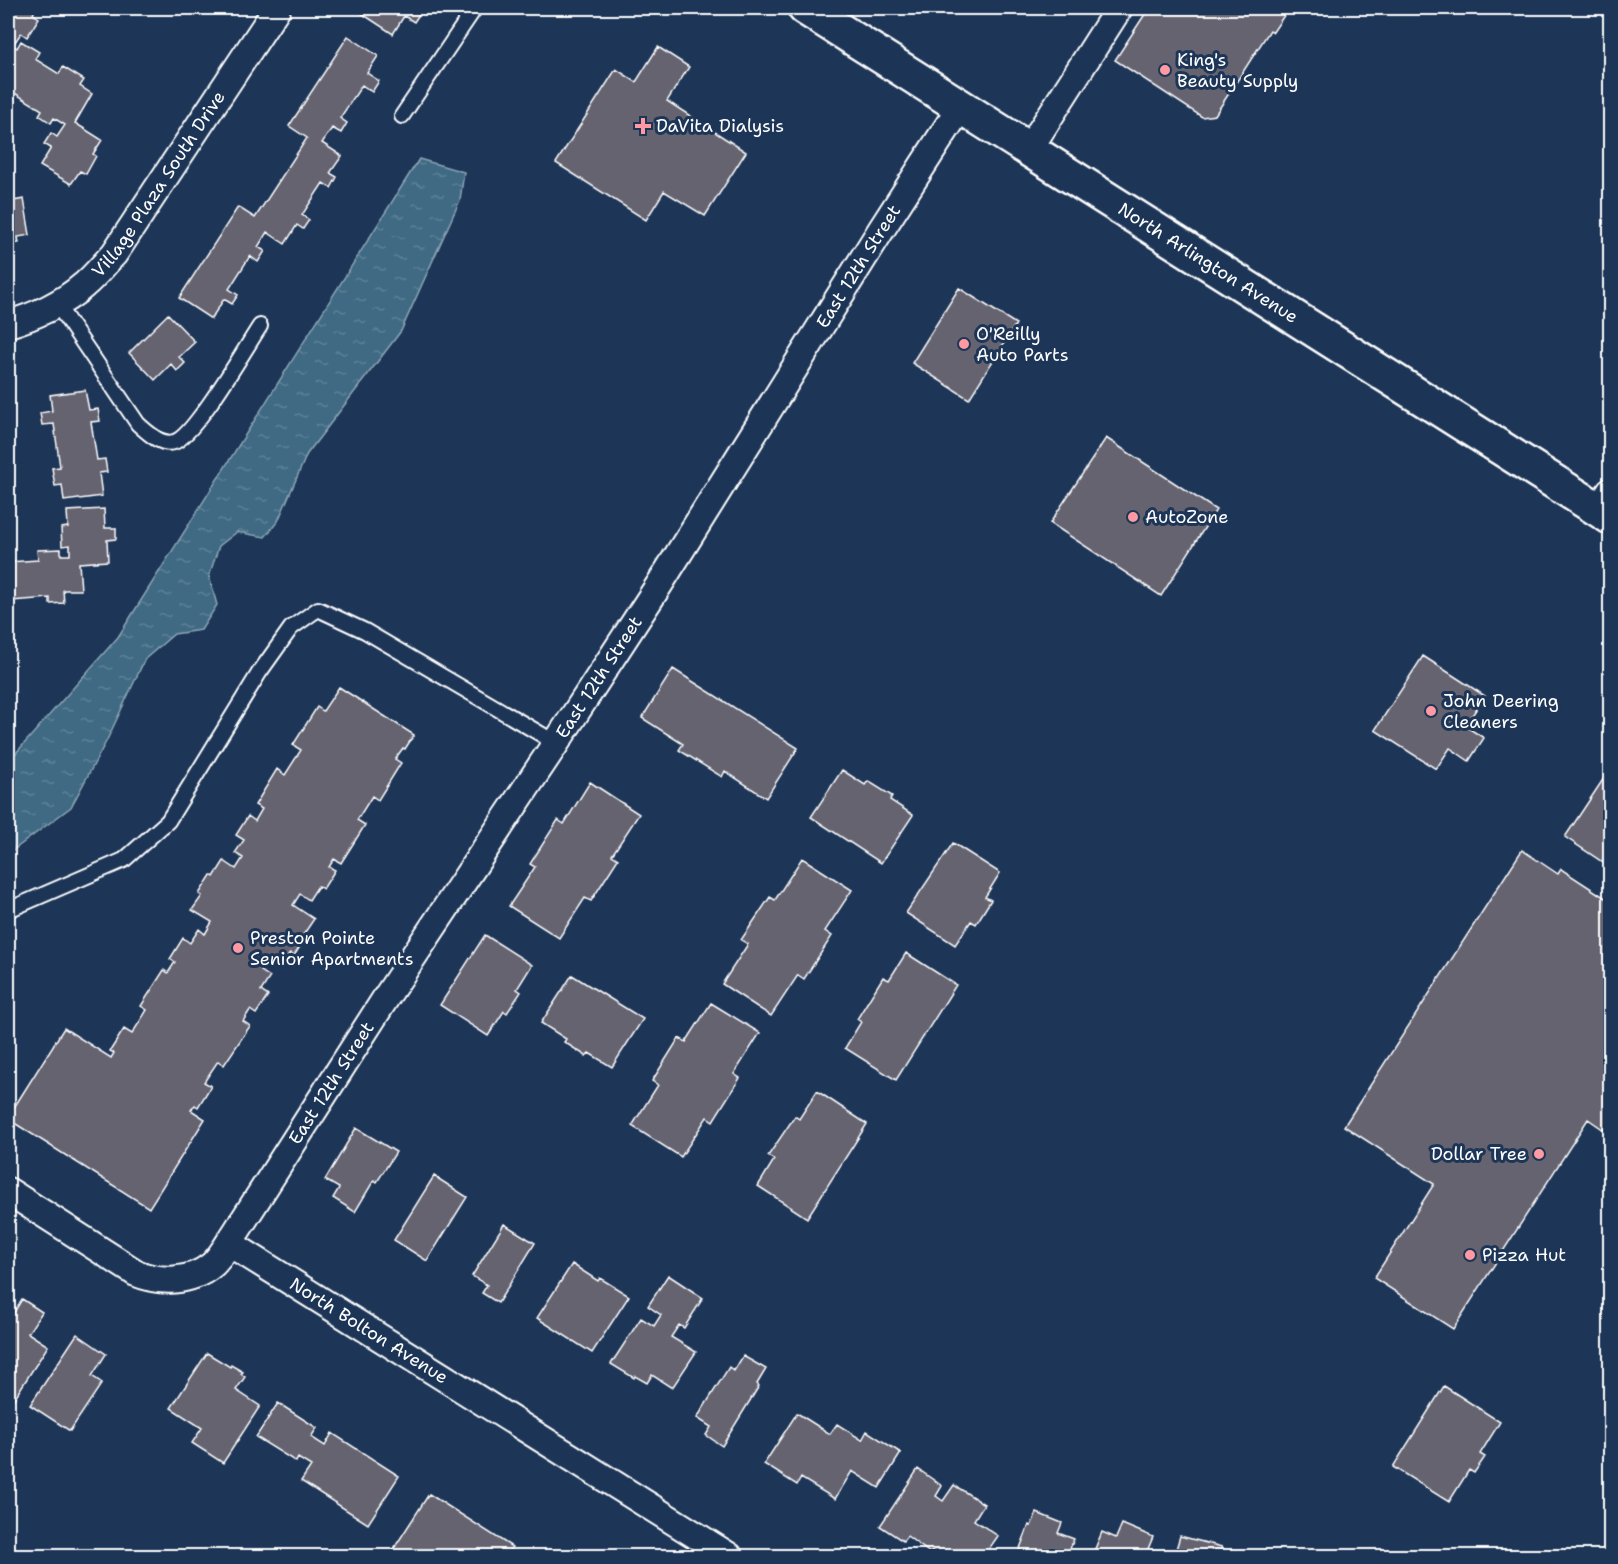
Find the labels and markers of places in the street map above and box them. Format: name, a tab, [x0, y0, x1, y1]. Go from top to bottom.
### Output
place label: King's Beauty Supply	[1177, 48, 1298, 93]
marker: King's Beauty Supply	[1158, 63, 1172, 77]
place label: DaVita Dialysis	[656, 114, 784, 138]
marker: DaVita Dialysis	[634, 117, 652, 135]
place label: O'Reilly Auto Parts	[976, 322, 1069, 367]
marker: O'Reilly Auto Parts	[957, 337, 971, 351]
place label: AutoZone	[1145, 505, 1228, 529]
marker: AutoZone	[1126, 510, 1140, 524]
place label: John Deering Cleaners	[1443, 689, 1559, 734]
marker: John Deering Cleaners	[1424, 704, 1438, 718]
place label: Preston Pointe Senior Apartments	[250, 926, 414, 971]
marker: Preston Pointe Senior Apartments	[231, 941, 245, 955]
place label: Dollar Tree	[1431, 1142, 1527, 1166]
marker: Dollar Tree	[1532, 1147, 1546, 1161]
place label: Pizza Hut	[1482, 1243, 1566, 1267]
marker: Pizza Hut	[1463, 1248, 1477, 1262]

